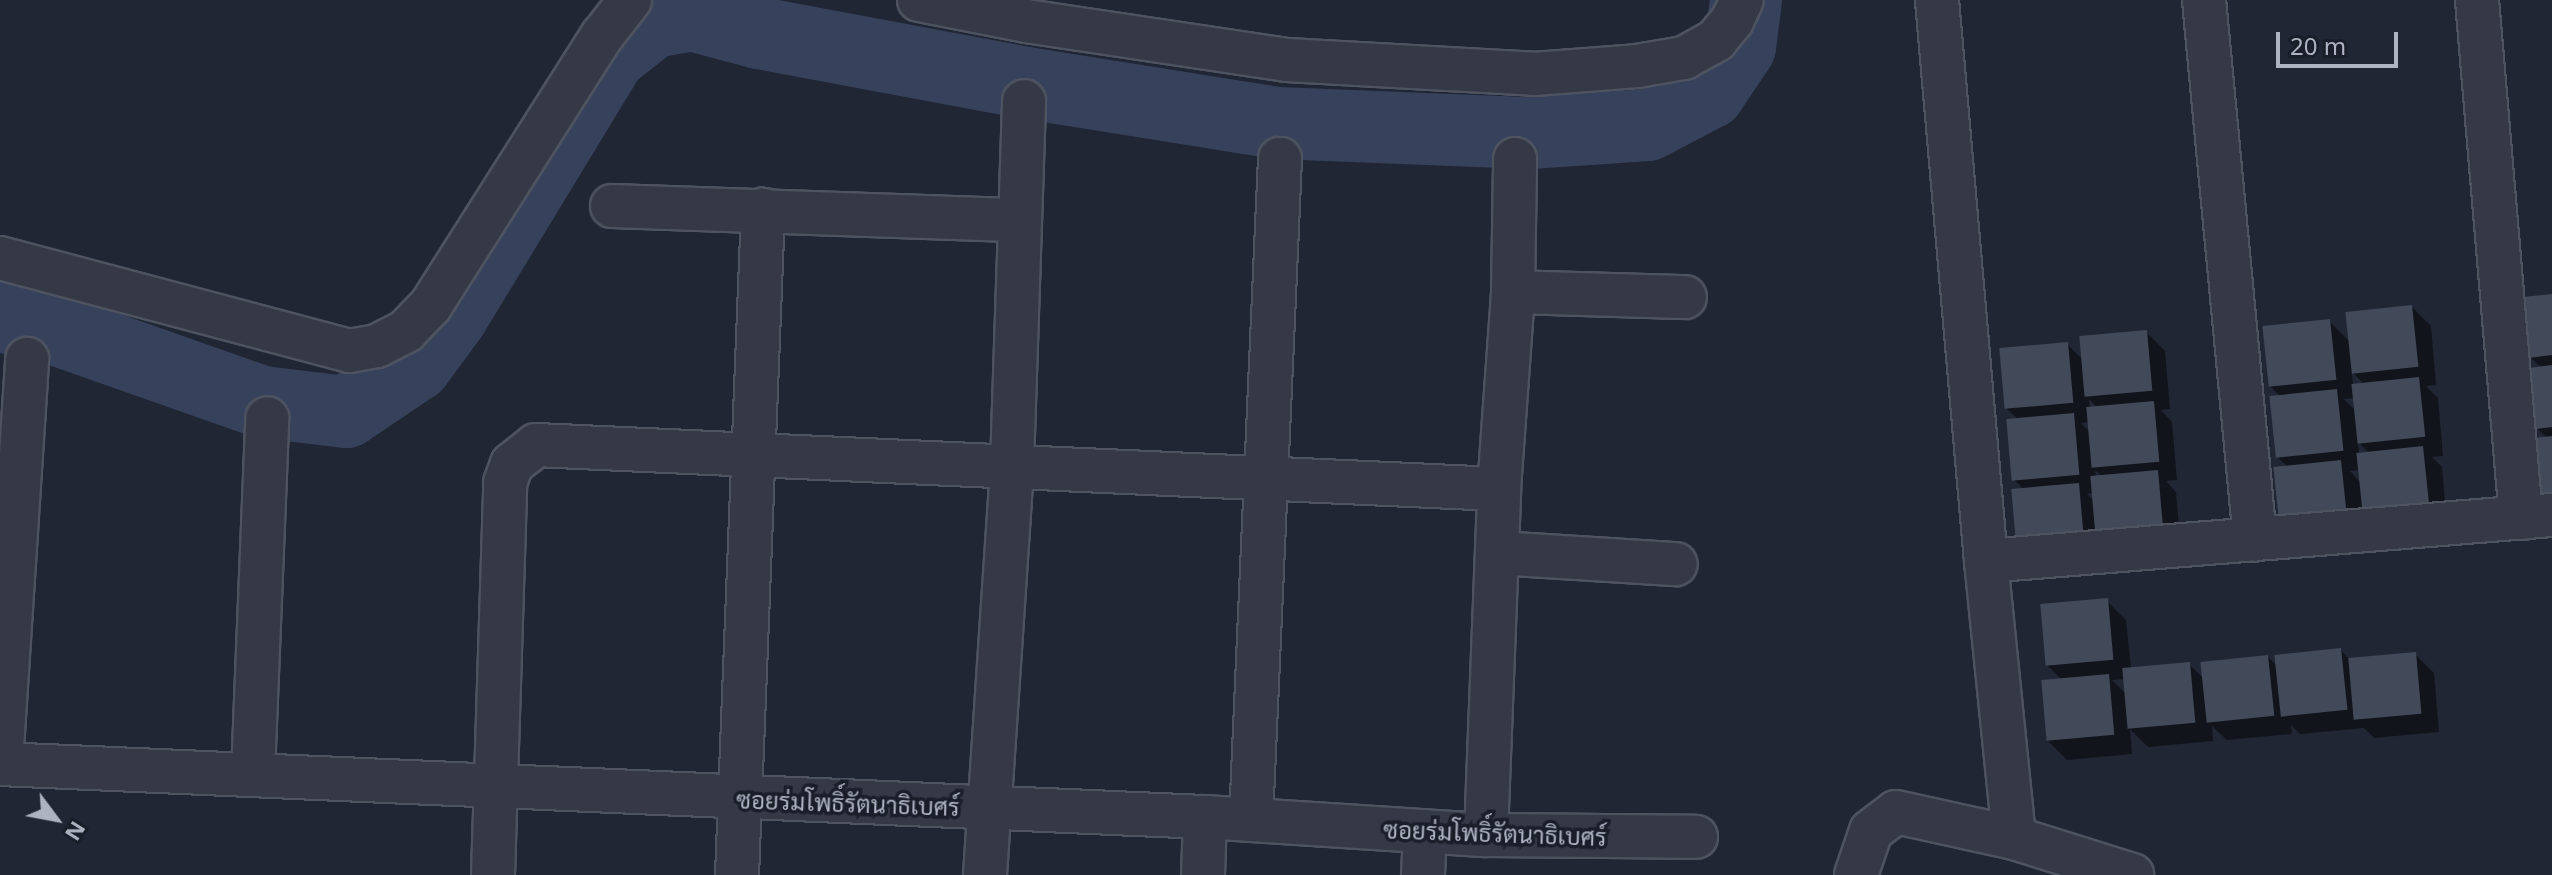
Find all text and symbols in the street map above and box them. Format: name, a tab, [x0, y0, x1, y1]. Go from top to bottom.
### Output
scale bar	[2280, 16, 2402, 66]
text: 20 m	[2290, 29, 2346, 62]
north arrow	[16, 779, 96, 859]
street label: ซอยร่มโพธิ์รัตนาธิเบศร์	[736, 785, 960, 821]
street label: ซอยร่มโพธิ์รัตนาธิเบศร์	[1383, 815, 1607, 851]
text: N	[59, 816, 94, 847]

